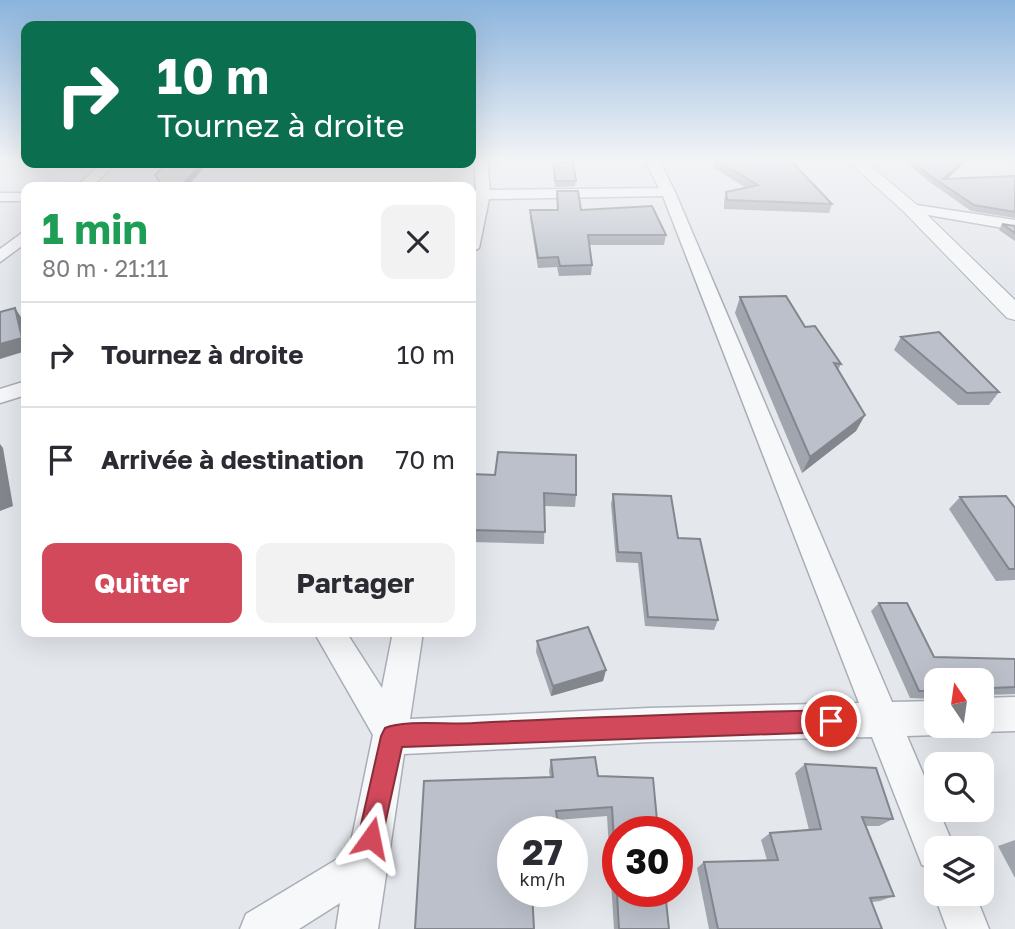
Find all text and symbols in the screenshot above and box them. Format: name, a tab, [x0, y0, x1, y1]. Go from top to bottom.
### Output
text: 10 m	[157, 46, 269, 105]
icon: right	[42, 49, 133, 140]
text: Tournez à droite	[157, 106, 405, 144]
text: 1 min	[42, 203, 148, 253]
button: close	[381, 205, 455, 279]
text: 80 m · 21:11	[42, 254, 169, 282]
icon: right	[42, 336, 80, 374]
text: Tournez à droite	[101, 339, 304, 370]
text: 10 m	[397, 339, 455, 370]
icon: arrive	[42, 441, 80, 479]
text: Arrivée à destination	[101, 444, 364, 475]
text: 70 m	[396, 444, 455, 475]
button: Quitter	[42, 543, 242, 623]
button: Partager	[256, 543, 455, 623]
north arrow	[924, 668, 994, 738]
map controls	[924, 668, 994, 906]
pin	[801, 691, 861, 751]
icon: arrive	[812, 702, 850, 740]
button: search	[924, 752, 994, 822]
position arrow	[334, 801, 408, 875]
speed limit sign: 30	[602, 816, 693, 907]
text: 27	[522, 831, 563, 873]
button: layers	[924, 836, 994, 906]
text: km/h	[520, 868, 565, 890]

